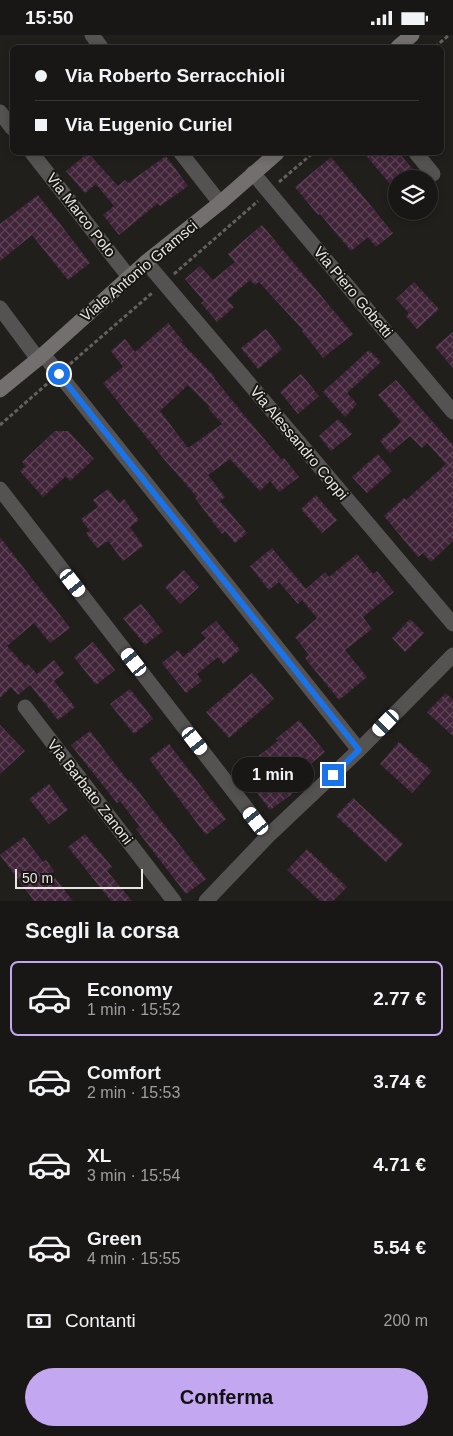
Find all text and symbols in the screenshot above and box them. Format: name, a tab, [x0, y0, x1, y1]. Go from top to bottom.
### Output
text: 15:50	[25, 7, 74, 28]
text: Via Roberto Serracchioli	[65, 65, 285, 86]
text: Via Eugenio Curiel	[65, 114, 233, 135]
street label: Via Marco Polo	[43, 169, 119, 260]
map controls	[388, 170, 438, 220]
button: layers	[388, 170, 438, 220]
street label: Viale Antonio Gramsci	[77, 217, 201, 324]
street label: Via Piero Gobetti	[311, 243, 396, 340]
route start	[48, 363, 70, 385]
street label: Via Alessandro Coppi	[247, 382, 352, 503]
car	[57, 567, 88, 599]
car	[118, 646, 149, 678]
car	[370, 707, 401, 739]
car	[179, 725, 210, 757]
street label: Via Barbato Zanoni	[44, 736, 137, 847]
callout: 1 min	[233, 757, 316, 793]
route end	[322, 764, 344, 786]
text: 1 min	[252, 766, 294, 783]
car	[240, 805, 271, 837]
scale bar	[15, 866, 142, 889]
text: 50 m	[22, 870, 53, 886]
text: Scegli la corsa	[25, 918, 179, 943]
icon: car	[27, 976, 72, 1021]
text: Economy	[87, 979, 173, 1000]
text: 2.77 €	[373, 988, 426, 1009]
text: 1 min · 15:52	[87, 1001, 180, 1018]
icon: car	[27, 1059, 72, 1104]
text: Comfort	[87, 1062, 161, 1083]
text: 3.74 €	[373, 1071, 426, 1092]
text: 2 min · 15:53	[87, 1084, 180, 1101]
icon: car	[27, 1142, 72, 1187]
text: XL	[87, 1145, 111, 1166]
text: 4.71 €	[373, 1154, 426, 1175]
text: 3 min · 15:54	[87, 1167, 180, 1184]
icon: car	[27, 1225, 72, 1270]
text: Green	[87, 1228, 142, 1249]
text: 5.54 €	[373, 1237, 426, 1258]
text: 4 min · 15:55	[87, 1250, 180, 1267]
icon: cash	[25, 1307, 53, 1335]
text: Contanti	[65, 1310, 136, 1331]
text: 200 m	[384, 1312, 428, 1329]
button: Conferma	[25, 1368, 428, 1426]

